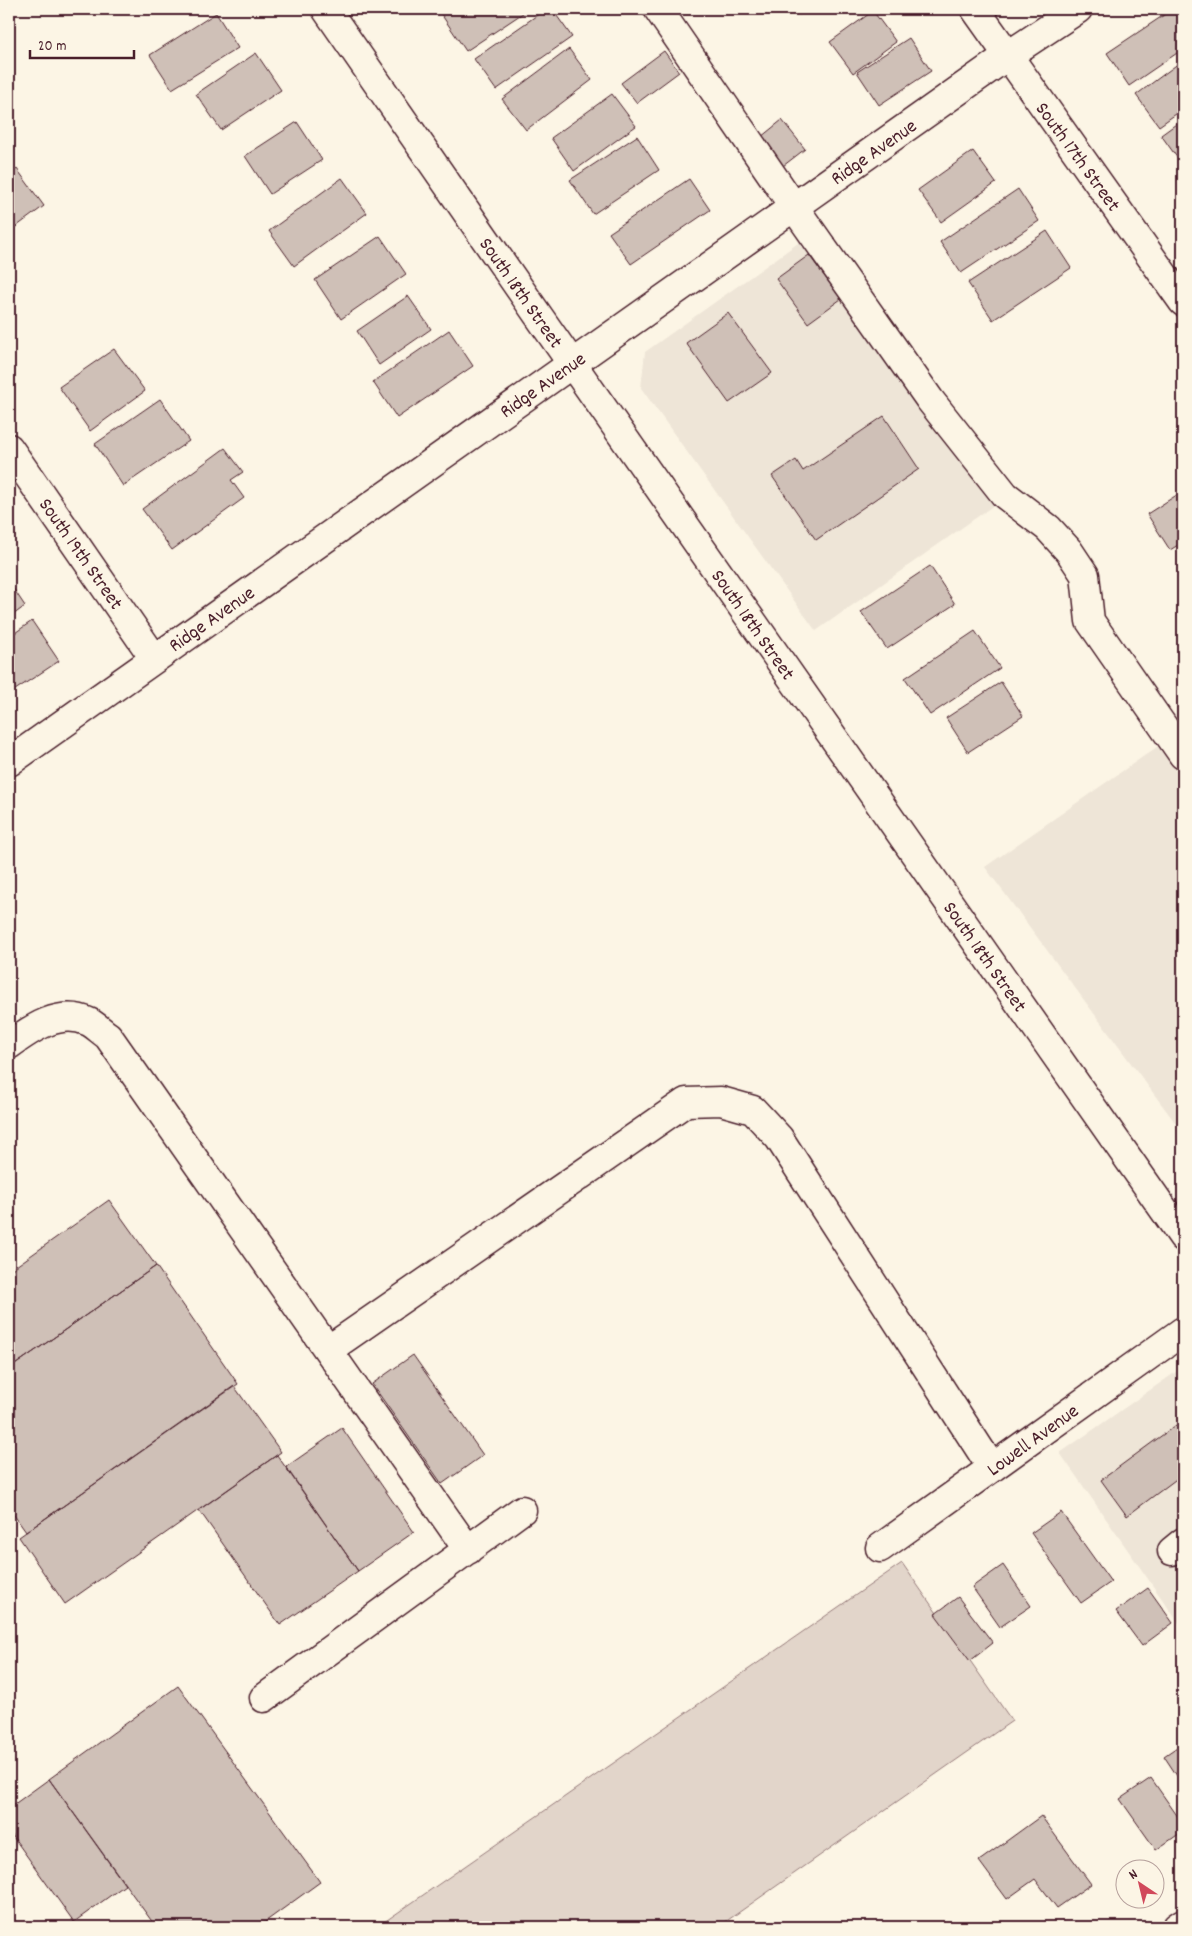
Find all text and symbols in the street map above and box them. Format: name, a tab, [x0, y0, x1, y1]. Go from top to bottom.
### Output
scale bar	[30, 28, 134, 60]
text: 20 m	[38, 36, 66, 58]
street label: South 17th Street	[1027, 97, 1126, 218]
street label: Ridge Avenue	[826, 113, 924, 194]
street label: South 18th Street	[471, 233, 568, 355]
street label: Ridge Avenue	[495, 346, 593, 427]
street label: South 19th Street	[31, 493, 129, 616]
street label: South 18th Street	[703, 565, 800, 687]
street label: Ridge Avenue	[164, 580, 262, 661]
street label: South 18th Street	[935, 897, 1032, 1019]
street label: Lowell Avenue	[982, 1398, 1086, 1484]
north arrow	[1114, 1858, 1164, 1908]
text: N	[1125, 1865, 1142, 1885]

